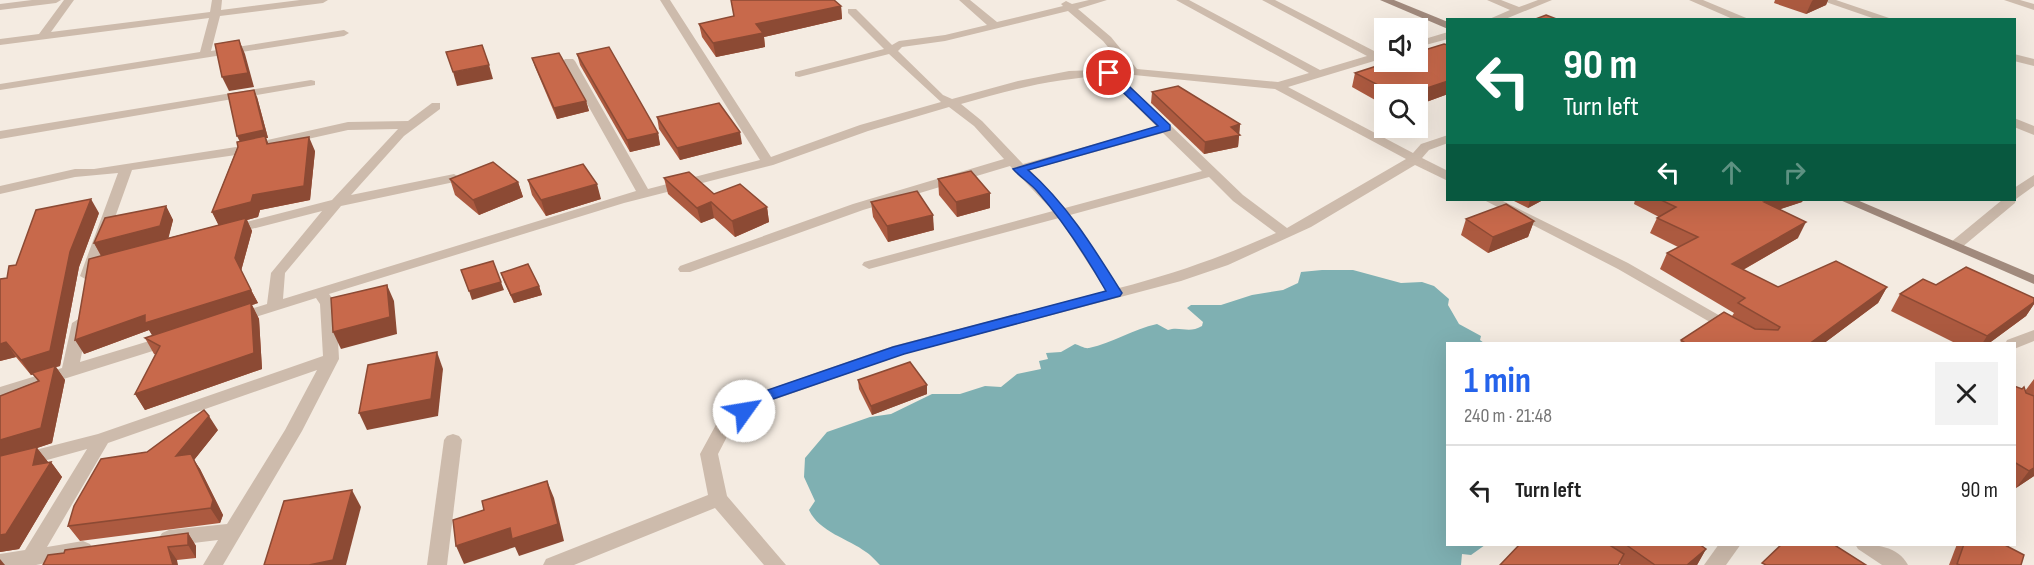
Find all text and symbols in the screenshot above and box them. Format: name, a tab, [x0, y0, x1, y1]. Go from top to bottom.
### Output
map controls	[1374, 18, 1428, 138]
button: sound	[1374, 18, 1428, 72]
text: 90 m	[1563, 40, 1637, 91]
icon: left	[1464, 42, 1542, 120]
pin	[1083, 47, 1134, 98]
icon: arrive	[1092, 56, 1125, 89]
button: search	[1374, 84, 1428, 138]
text: Turn left	[1563, 91, 1639, 123]
icon: left	[1652, 156, 1685, 189]
icon: ahead	[1715, 156, 1748, 189]
icon: right	[1778, 156, 1811, 189]
text: 1 min	[1464, 360, 1531, 403]
button: close	[1935, 362, 1998, 425]
position arrow	[712, 379, 776, 443]
text: 240 m · 21:48	[1464, 404, 1552, 428]
icon: left	[1464, 474, 1497, 507]
text: Turn left	[1515, 477, 1581, 504]
text: 90 m	[1961, 477, 1998, 504]

